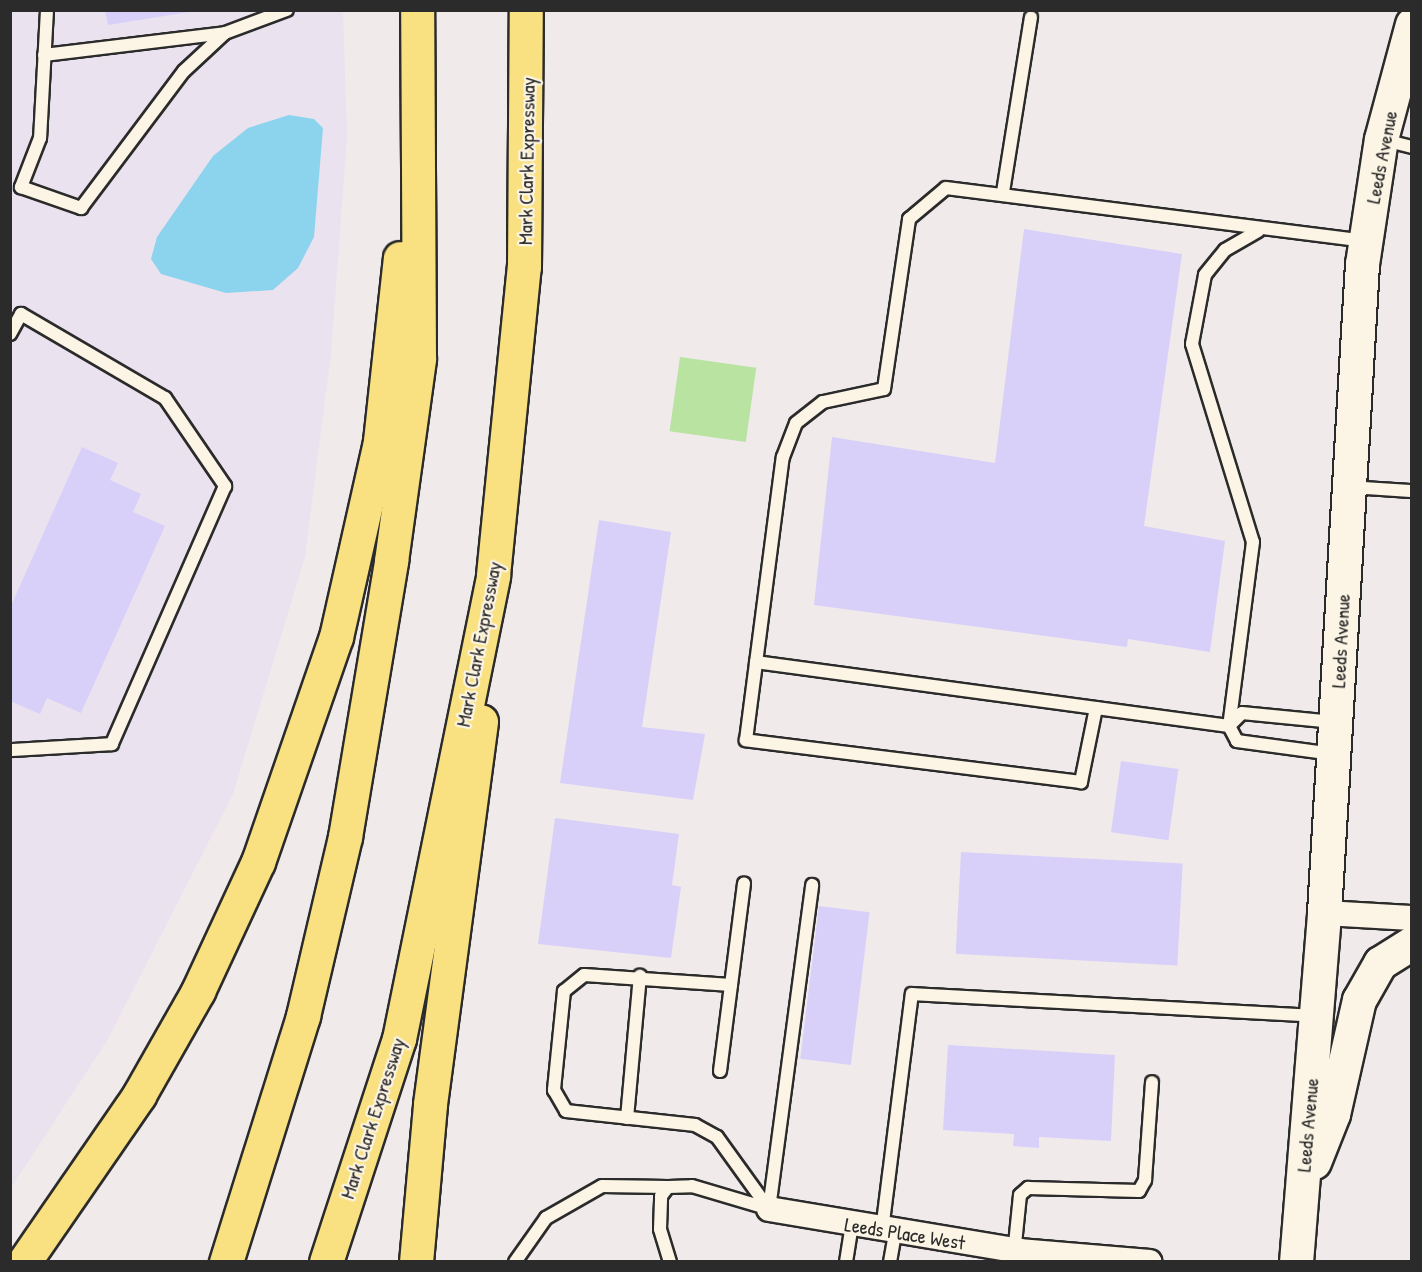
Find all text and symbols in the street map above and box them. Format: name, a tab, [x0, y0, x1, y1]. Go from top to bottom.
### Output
street label: Mark Clark Expressway	[513, 77, 539, 245]
street label: Leeds Avenue	[1360, 108, 1402, 206]
street label: Mark Clark Expressway	[450, 559, 506, 729]
street label: Leeds Avenue	[1326, 593, 1354, 689]
street label: Mark Clark Expressway	[335, 1034, 409, 1202]
street label: Leeds Avenue	[1291, 1077, 1323, 1173]
street label: Leeds Place West	[843, 1212, 967, 1254]

